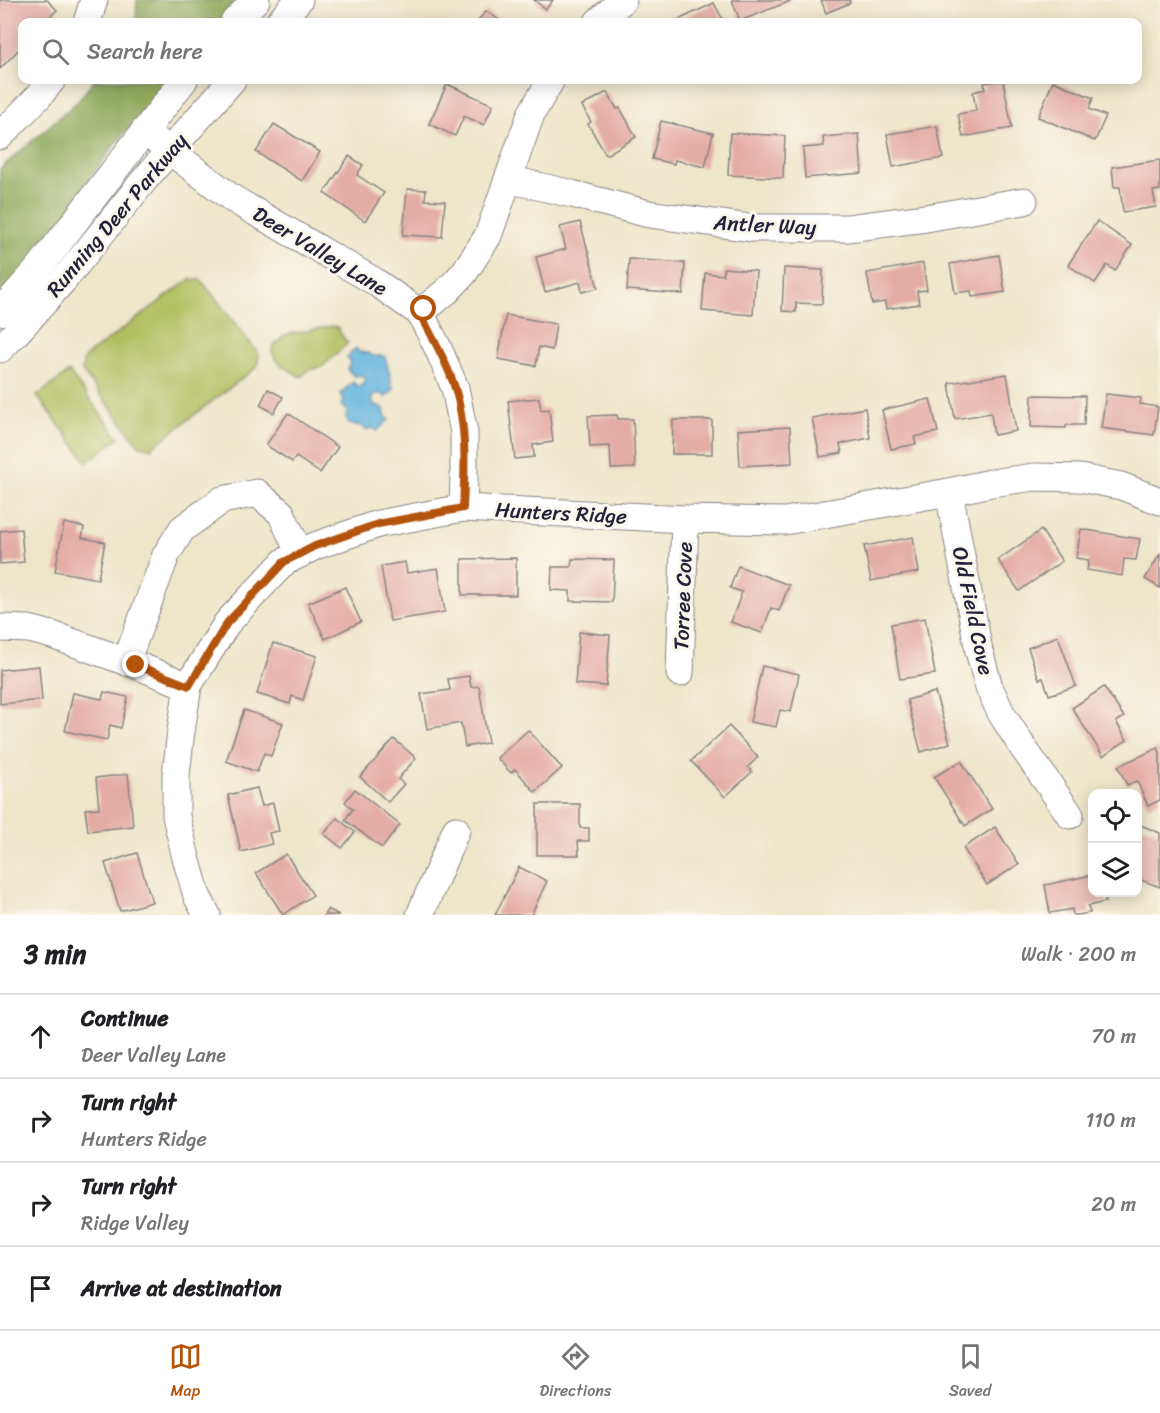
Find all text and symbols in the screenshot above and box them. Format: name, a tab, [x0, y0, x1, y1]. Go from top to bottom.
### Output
search box	[18, 18, 1142, 84]
text: Search here	[87, 32, 203, 71]
icon: search	[39, 35, 72, 68]
street label: Running Deer Parkway	[36, 124, 198, 306]
street label: Deer Valley Lane	[245, 196, 395, 306]
street label: Antler Way	[712, 203, 817, 247]
route start	[410, 295, 436, 321]
street label: Hunters Ridge	[494, 491, 628, 535]
street label: Torree Cove	[662, 541, 704, 651]
street label: Old Field Cove	[941, 543, 1005, 679]
route end	[122, 651, 148, 677]
map controls	[1088, 789, 1142, 897]
button: locate	[1088, 789, 1142, 843]
button: layers	[1088, 843, 1142, 897]
text: 3 min	[24, 931, 86, 977]
text: Walk · 200 m	[1021, 937, 1136, 972]
text: Continue	[81, 999, 169, 1038]
text: 70 m	[1091, 1019, 1136, 1054]
icon: ahead	[24, 1020, 57, 1053]
text: Deer Valley Lane	[81, 1038, 226, 1073]
text: Turn right	[81, 1083, 176, 1122]
text: 110 m	[1086, 1103, 1136, 1138]
icon: right	[24, 1104, 57, 1137]
text: Hunters Ridge	[81, 1122, 207, 1157]
text: Turn right	[81, 1167, 176, 1206]
text: 20 m	[1091, 1187, 1136, 1222]
icon: right	[24, 1188, 57, 1221]
text: Ridge Valley	[81, 1206, 189, 1241]
text: Arrive at destination	[81, 1269, 282, 1308]
icon: arrive	[24, 1272, 57, 1305]
tab: Map	[169, 1340, 202, 1405]
tab: Directions	[540, 1340, 611, 1405]
tab: Saved	[949, 1340, 991, 1405]

